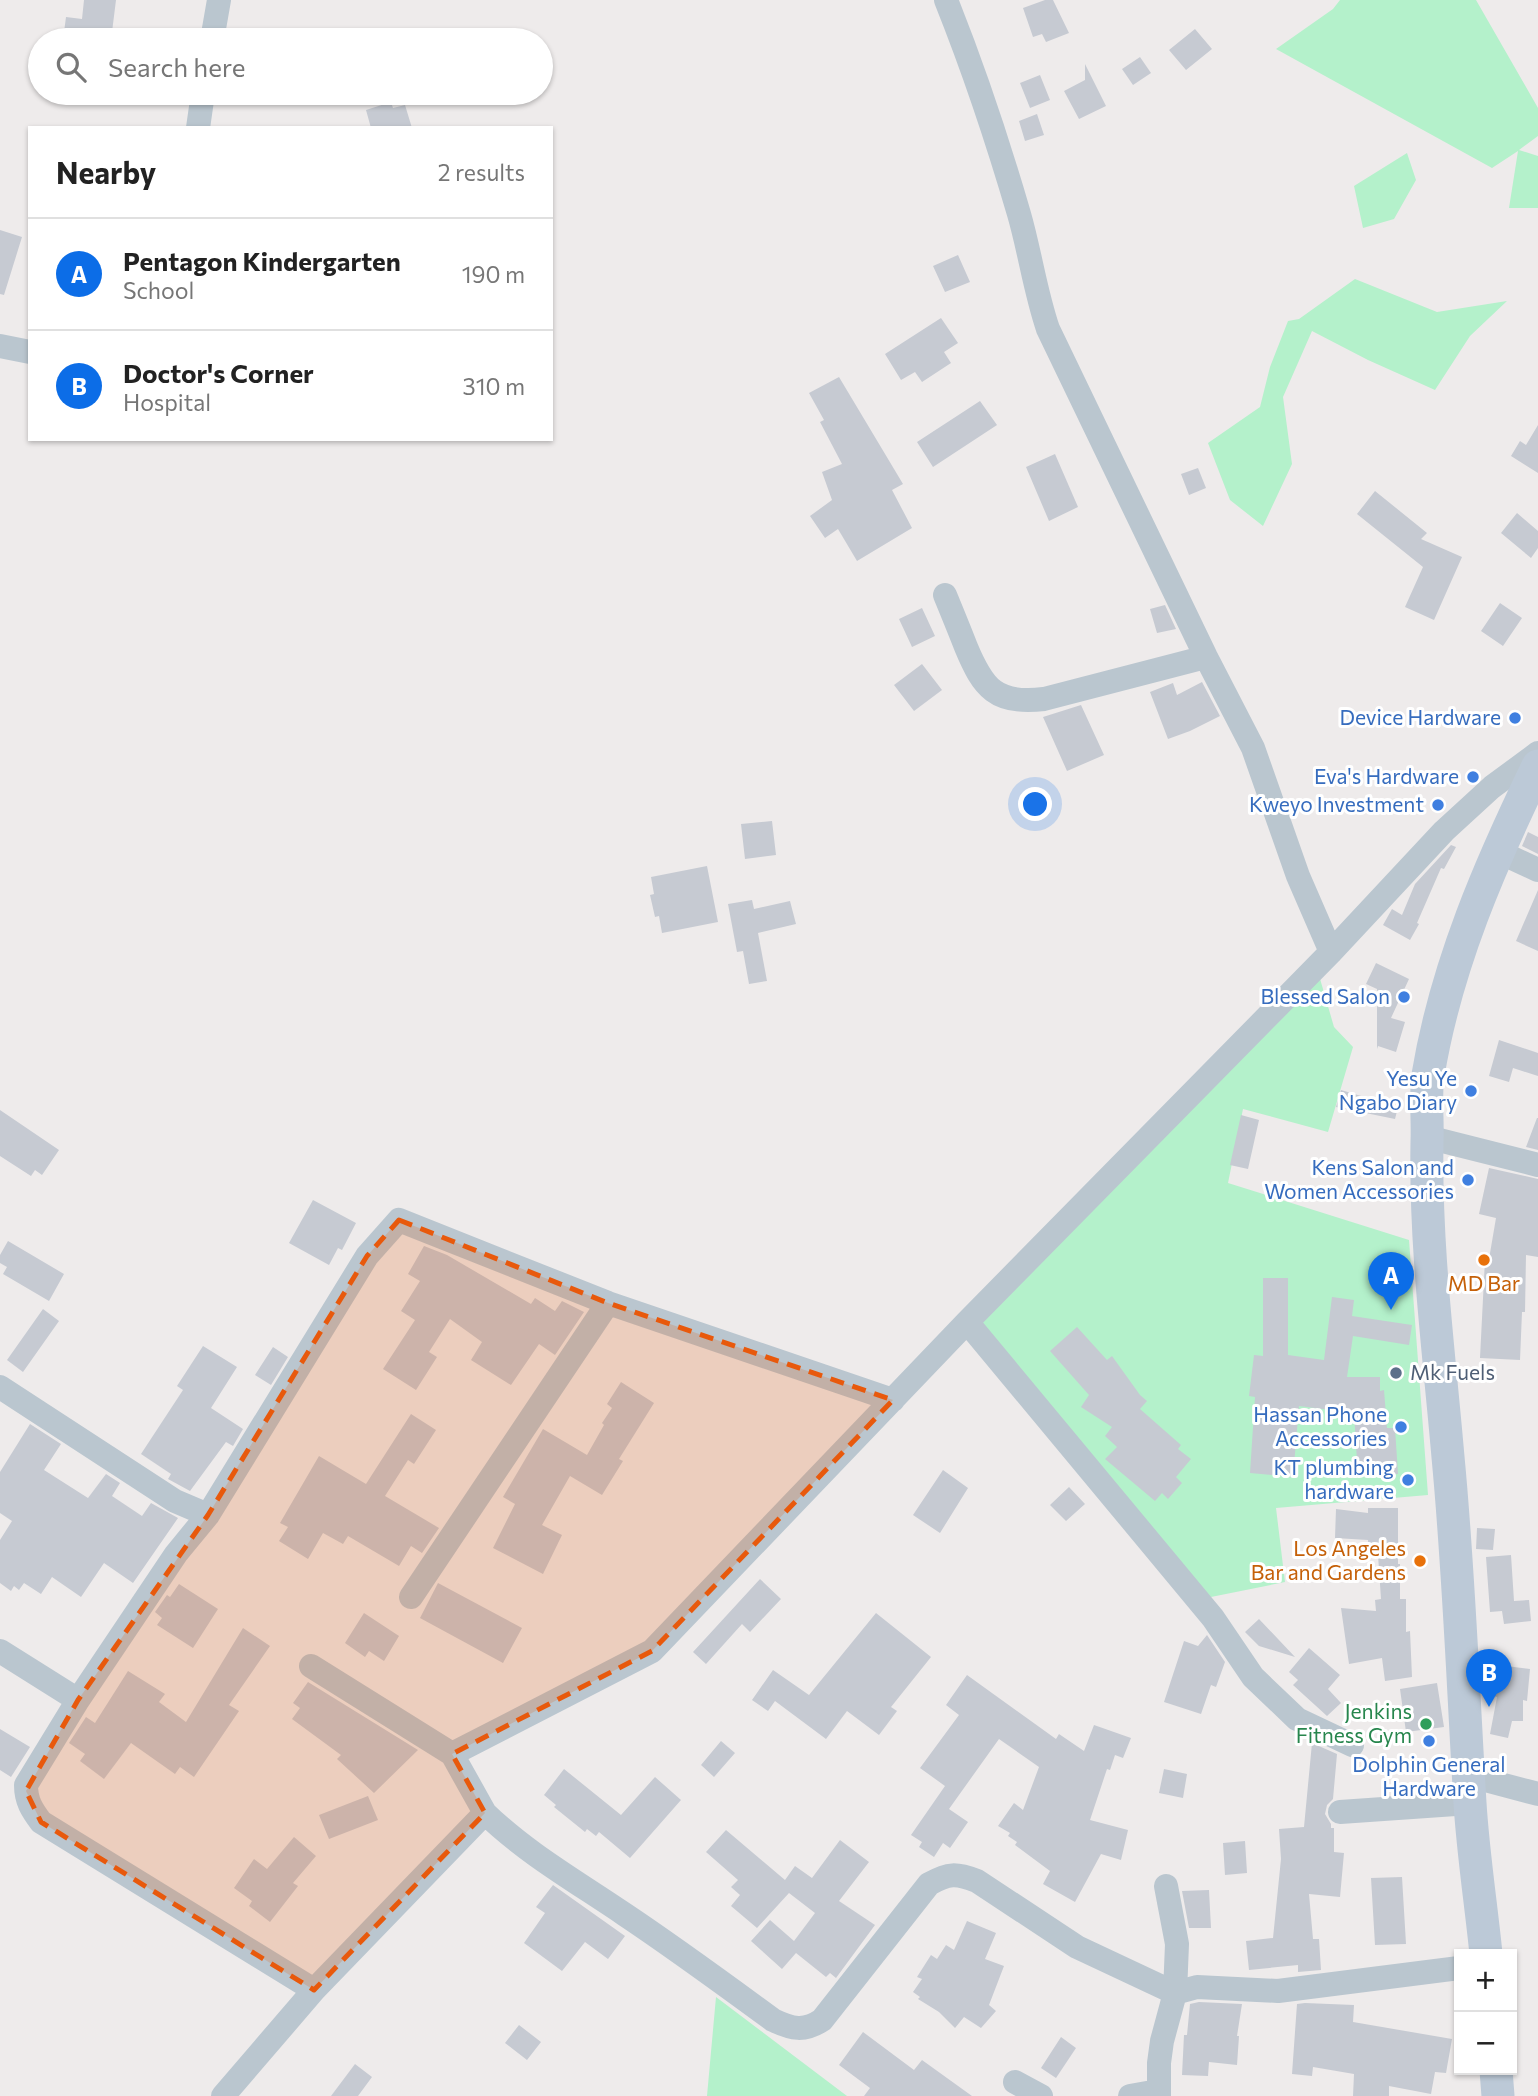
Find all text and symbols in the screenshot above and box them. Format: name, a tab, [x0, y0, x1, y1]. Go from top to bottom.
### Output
search box	[28, 28, 553, 105]
icon: search	[52, 48, 90, 86]
text: Search here	[108, 51, 246, 82]
text: Nearby	[56, 153, 156, 190]
text: 2 results	[438, 158, 525, 186]
text: Pentagon Kindergarten	[123, 245, 401, 276]
text: A	[71, 260, 87, 288]
text: 190 m	[462, 260, 525, 288]
text: School	[123, 276, 194, 304]
text: Doctor's Corner	[123, 357, 314, 388]
text: B	[71, 372, 87, 400]
text: 310 m	[463, 372, 525, 400]
text: Hospital	[123, 388, 211, 416]
place label: Device Hardware	[1340, 704, 1501, 729]
marker: Device Hardware	[1507, 710, 1523, 726]
place label: Eva's Hardware	[1314, 763, 1459, 788]
marker: Eva's Hardware	[1465, 769, 1481, 785]
your location	[1018, 787, 1052, 821]
place label: Kweyo Investment	[1249, 791, 1424, 816]
marker: Kweyo Investment	[1430, 797, 1446, 813]
place label: Blessed Salon	[1261, 983, 1390, 1008]
marker: Blessed Salon	[1396, 989, 1412, 1005]
place label: Yesu Ye Ngabo Diary	[1339, 1065, 1457, 1114]
marker: Yesu Ye Ngabo Diary	[1463, 1083, 1479, 1099]
place label: Kens Salon and Women Accessories	[1264, 1154, 1454, 1203]
marker: Kens Salon and Women Accessories	[1460, 1172, 1476, 1188]
pin: A	[1368, 1252, 1414, 1310]
marker: MD Bar	[1476, 1252, 1492, 1268]
place label: MD Bar	[1448, 1270, 1520, 1295]
place label: Mk Fuels	[1410, 1359, 1495, 1384]
marker: Mk Fuels	[1388, 1365, 1404, 1381]
place label: Hassan Phone Accessories	[1253, 1401, 1387, 1450]
marker: Hassan Phone Accessories	[1393, 1419, 1409, 1435]
place label: KT plumbing hardware	[1273, 1454, 1394, 1503]
marker: KT plumbing hardware	[1400, 1472, 1416, 1488]
place label: Los Angeles Bar and Gardens	[1251, 1535, 1406, 1584]
marker: Los Angeles Bar and Gardens	[1412, 1553, 1428, 1569]
pin: B	[1466, 1649, 1512, 1707]
place label: Jenkins Fitness Gym	[1296, 1698, 1412, 1747]
marker: Jenkins Fitness Gym	[1418, 1716, 1434, 1732]
marker: Dolphin General Hardware	[1421, 1733, 1437, 1749]
place label: Dolphin General Hardware	[1352, 1751, 1506, 1800]
map controls	[1454, 1949, 1517, 2075]
button: +	[1454, 1949, 1517, 2012]
button: −	[1454, 2012, 1517, 2075]

